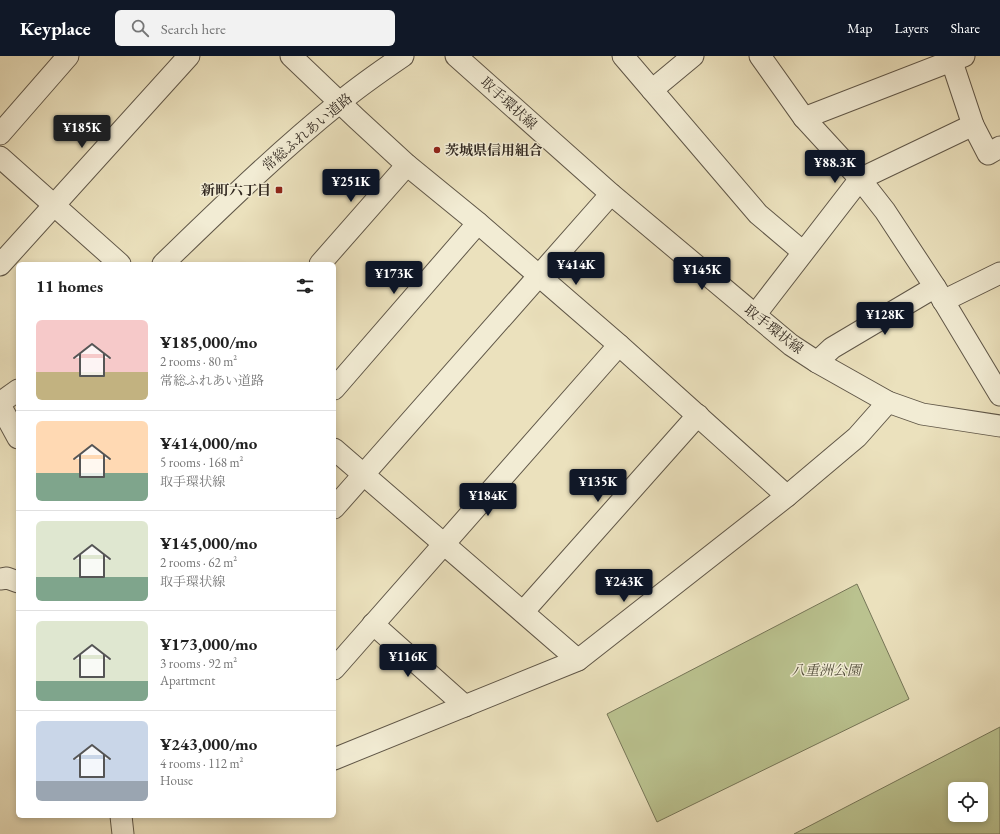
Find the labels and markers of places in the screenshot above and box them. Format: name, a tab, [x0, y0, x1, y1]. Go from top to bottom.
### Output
pin: ¥185K	[54, 115, 110, 149]
place label: 茨城県信用組合	[445, 141, 543, 159]
marker: 茨城県信用組合	[432, 145, 442, 155]
pin: ¥88.3K	[802, 150, 868, 184]
pin: ¥251K	[323, 169, 379, 203]
place label: 新町六丁目	[201, 181, 271, 199]
marker: 新町六丁目	[274, 185, 284, 195]
pin: ¥414K	[548, 252, 604, 286]
pin: ¥145K	[674, 257, 730, 291]
pin: ¥173K	[366, 261, 422, 295]
pin: ¥128K	[857, 302, 913, 336]
pin: ¥135K	[570, 469, 626, 503]
pin: ¥184K	[460, 483, 516, 517]
pin: ¥243K	[596, 569, 652, 603]
pin: ¥116K	[380, 644, 436, 678]

